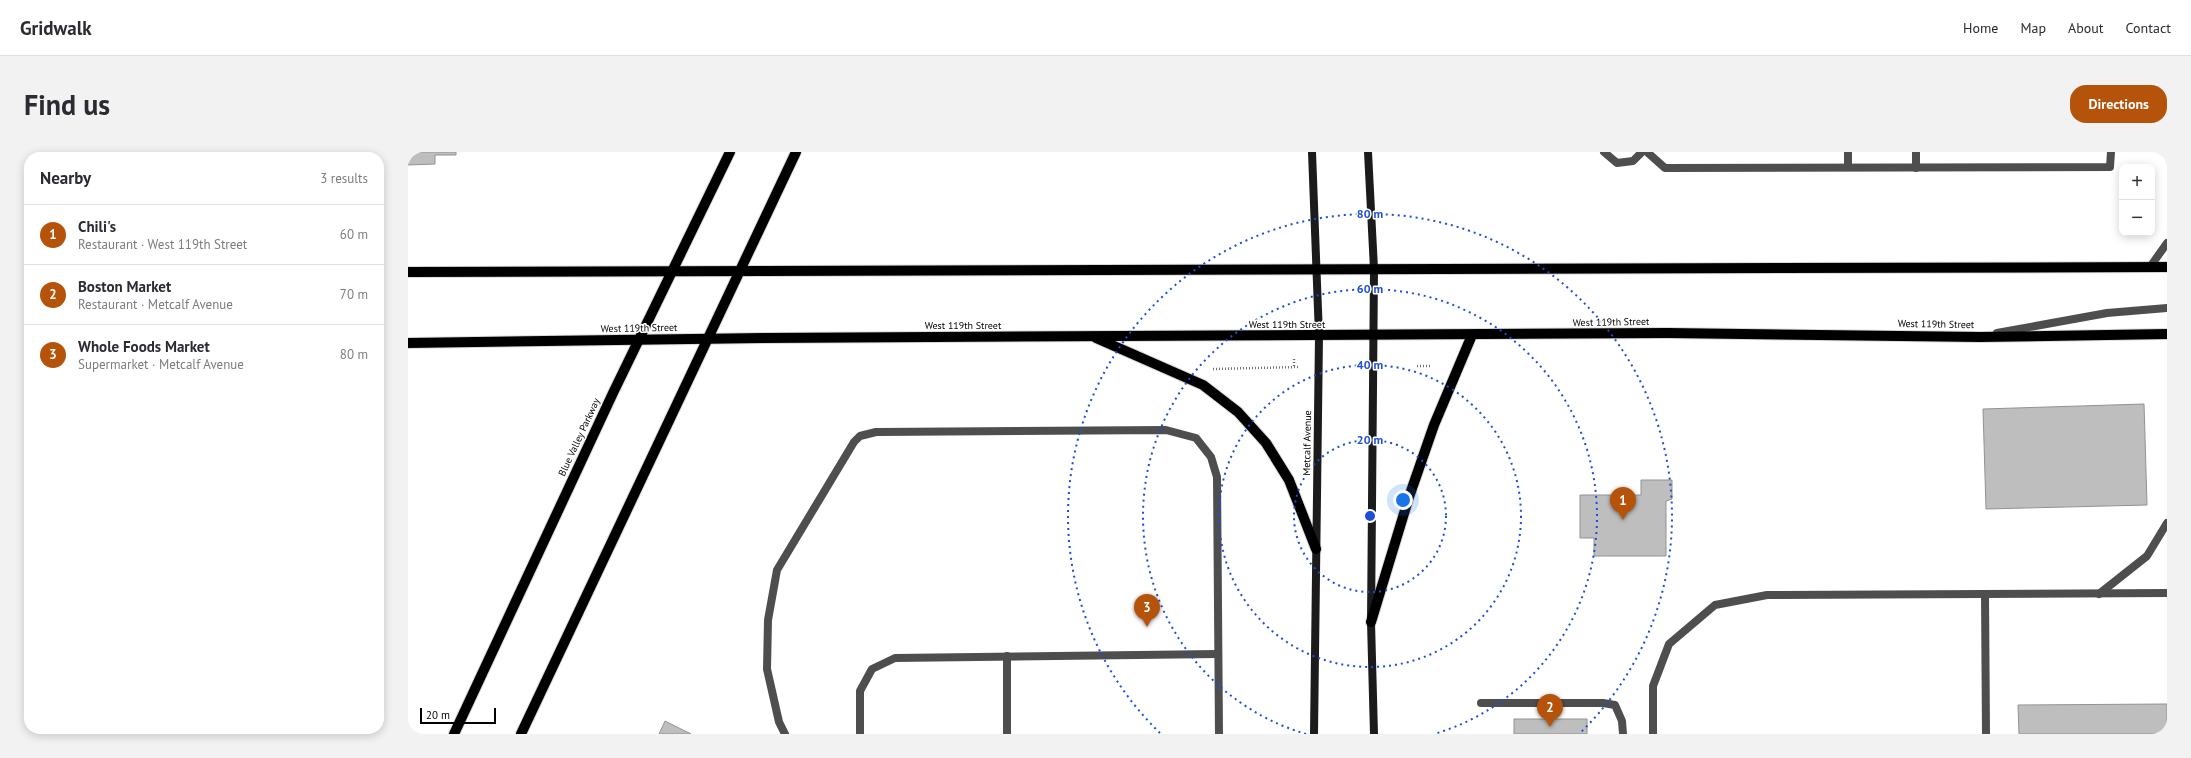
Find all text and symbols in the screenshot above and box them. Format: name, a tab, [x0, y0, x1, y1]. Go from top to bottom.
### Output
text: Gridwalk	[20, 16, 92, 40]
text: Home	[1963, 19, 1998, 37]
text: Map	[2020, 19, 2046, 37]
text: About	[2068, 19, 2104, 37]
text: Contact	[2126, 19, 2171, 37]
button: Directions	[2070, 85, 2167, 123]
text: Find us	[24, 86, 110, 123]
map controls	[2119, 164, 2155, 236]
button: +	[2119, 164, 2155, 200]
text: Nearby	[40, 167, 91, 189]
text: 3 results	[320, 170, 368, 187]
button: −	[2119, 200, 2155, 236]
text: 80 m	[1357, 206, 1383, 221]
text: Chili's	[78, 217, 116, 236]
text: 1	[49, 226, 57, 243]
text: 60 m	[340, 226, 368, 243]
text: Restaurant · West 119th Street	[78, 236, 247, 253]
text: Boston Market	[78, 277, 171, 296]
text: 60 m	[1357, 281, 1383, 296]
text: 2	[49, 286, 57, 303]
text: 70 m	[340, 286, 368, 303]
text: Restaurant · Metcalf Avenue	[78, 296, 233, 313]
street label: West 119th Street	[1573, 315, 1650, 329]
street label: West 119th Street	[1898, 317, 1975, 331]
street label: West 119th Street	[1249, 318, 1326, 331]
street label: West 119th Street	[925, 319, 1002, 332]
street label: West 119th Street	[601, 321, 678, 335]
text: Whole Foods Market	[78, 337, 210, 356]
text: 3	[49, 346, 57, 363]
text: 80 m	[340, 346, 368, 363]
text: Supermarket · Metcalf Avenue	[78, 356, 244, 373]
text: 40 m	[1357, 357, 1383, 372]
street label: Blue Valley Parkway	[555, 396, 603, 478]
street label: Metcalf Avenue	[1300, 410, 1314, 476]
text: 20 m	[1357, 432, 1383, 447]
pin: 1	[1610, 487, 1636, 520]
your location	[1393, 490, 1413, 510]
centre of rings	[1363, 509, 1377, 523]
pin: 3	[1134, 594, 1160, 627]
pin: 2	[1537, 694, 1563, 727]
scale bar	[420, 706, 496, 725]
text: 20 m	[426, 708, 450, 722]

